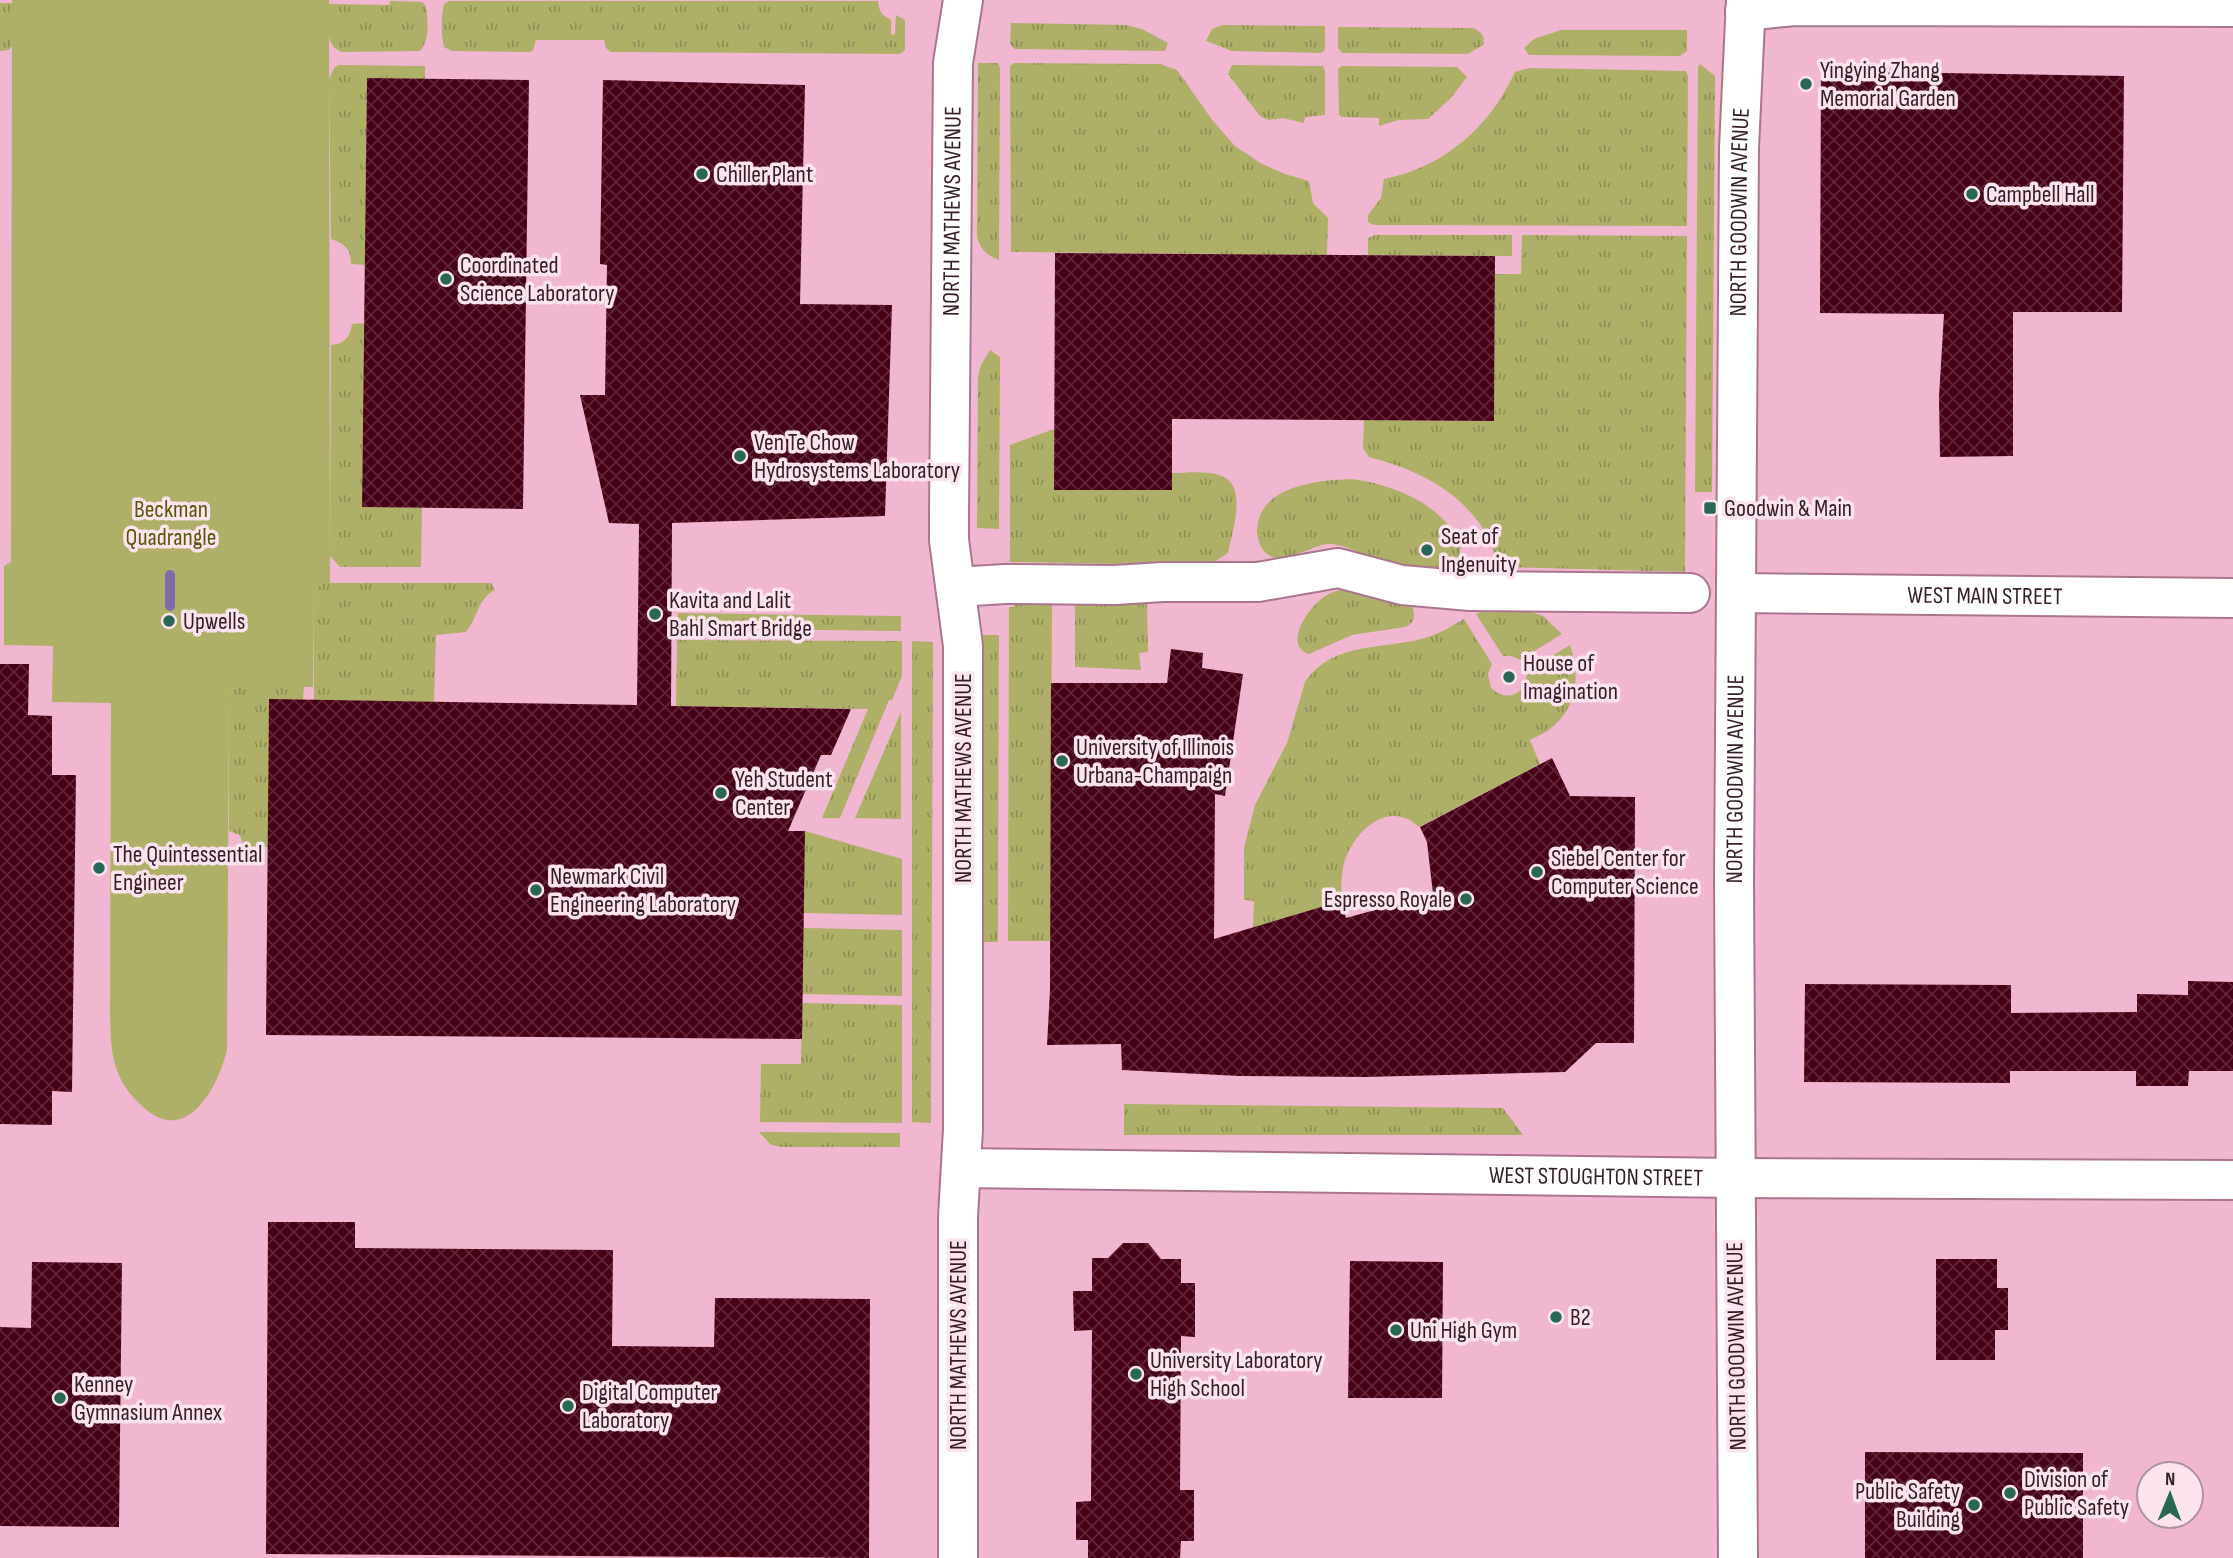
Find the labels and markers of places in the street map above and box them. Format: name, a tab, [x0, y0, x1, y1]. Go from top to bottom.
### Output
place label: Yingying Zhang Memorial Garden	[1820, 56, 1956, 113]
marker: Yingying Zhang Memorial Garden	[1798, 76, 1814, 92]
place label: Chiller Plant	[716, 160, 813, 189]
marker: Chiller Plant	[694, 166, 710, 182]
place label: Campbell Hall	[1986, 180, 2095, 209]
marker: Campbell Hall	[1964, 186, 1980, 202]
place label: Coordinated Science Laboratory	[460, 251, 614, 308]
marker: Coordinated Science Laboratory	[438, 271, 454, 287]
place label: Ven Te Chow Hydrosystems Laboratory	[754, 428, 960, 485]
marker: Ven Te Chow Hydrosystems Laboratory	[732, 448, 748, 464]
place label: Goodwin & Main	[1724, 494, 1852, 523]
marker: Goodwin & Main	[1702, 500, 1718, 516]
place label: Seat of Ingenuity	[1441, 522, 1517, 579]
marker: Seat of Ingenuity	[1419, 542, 1435, 558]
place label: Kavita and Lalit Bahl Smart Bridge	[669, 586, 812, 643]
marker: Kavita and Lalit Bahl Smart Bridge	[647, 606, 663, 622]
place label: Upwells	[183, 607, 245, 636]
marker: Upwells	[161, 613, 177, 629]
place label: House of Imagination	[1523, 649, 1618, 706]
marker: House of Imagination	[1501, 669, 1517, 685]
place label: University of Illinois Urbana-Champaign	[1076, 733, 1234, 790]
marker: University of Illinois Urbana-Champaign	[1054, 753, 1070, 769]
place label: Yeh Student Center	[735, 765, 833, 822]
marker: Yeh Student Center	[713, 785, 729, 801]
place label: The Quintessential Engineer	[113, 840, 262, 897]
place label: Siebel Center for Computer Science	[1551, 844, 1699, 901]
marker: The Quintessential Engineer	[91, 860, 107, 876]
place label: Newmark Civil Engineering Laboratory	[550, 862, 736, 919]
marker: Siebel Center for Computer Science	[1529, 864, 1545, 880]
marker: Newmark Civil Engineering Laboratory	[528, 882, 544, 898]
place label: Espresso Royale	[1324, 885, 1452, 914]
marker: Espresso Royale	[1458, 891, 1474, 907]
place label: B2	[1570, 1303, 1591, 1332]
marker: B2	[1548, 1309, 1564, 1325]
place label: Uni High Gym	[1410, 1316, 1517, 1345]
marker: Uni High Gym	[1388, 1322, 1404, 1338]
place label: University Laboratory High School	[1150, 1346, 1323, 1403]
marker: University Laboratory High School	[1128, 1366, 1144, 1382]
place label: Kenney Gymnasium Annex	[74, 1370, 222, 1427]
place label: Digital Computer Laboratory	[582, 1378, 718, 1435]
marker: Kenney Gymnasium Annex	[52, 1390, 68, 1406]
marker: Digital Computer Laboratory	[560, 1398, 576, 1414]
place label: Division of Public Safety	[2024, 1465, 2129, 1522]
place label: Public Safety Building	[1855, 1477, 1960, 1534]
marker: Division of Public Safety	[2002, 1485, 2018, 1501]
marker: Public Safety Building	[1966, 1497, 1982, 1513]

